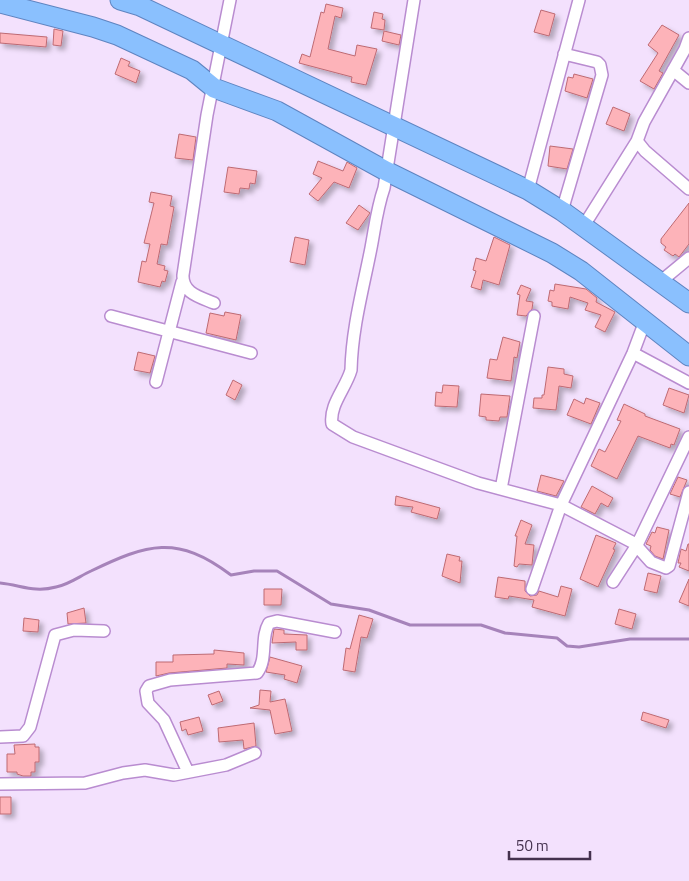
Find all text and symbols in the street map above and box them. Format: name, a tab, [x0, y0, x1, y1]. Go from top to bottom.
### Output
scale bar	[509, 828, 590, 860]
text: 50 m	[516, 834, 549, 857]

